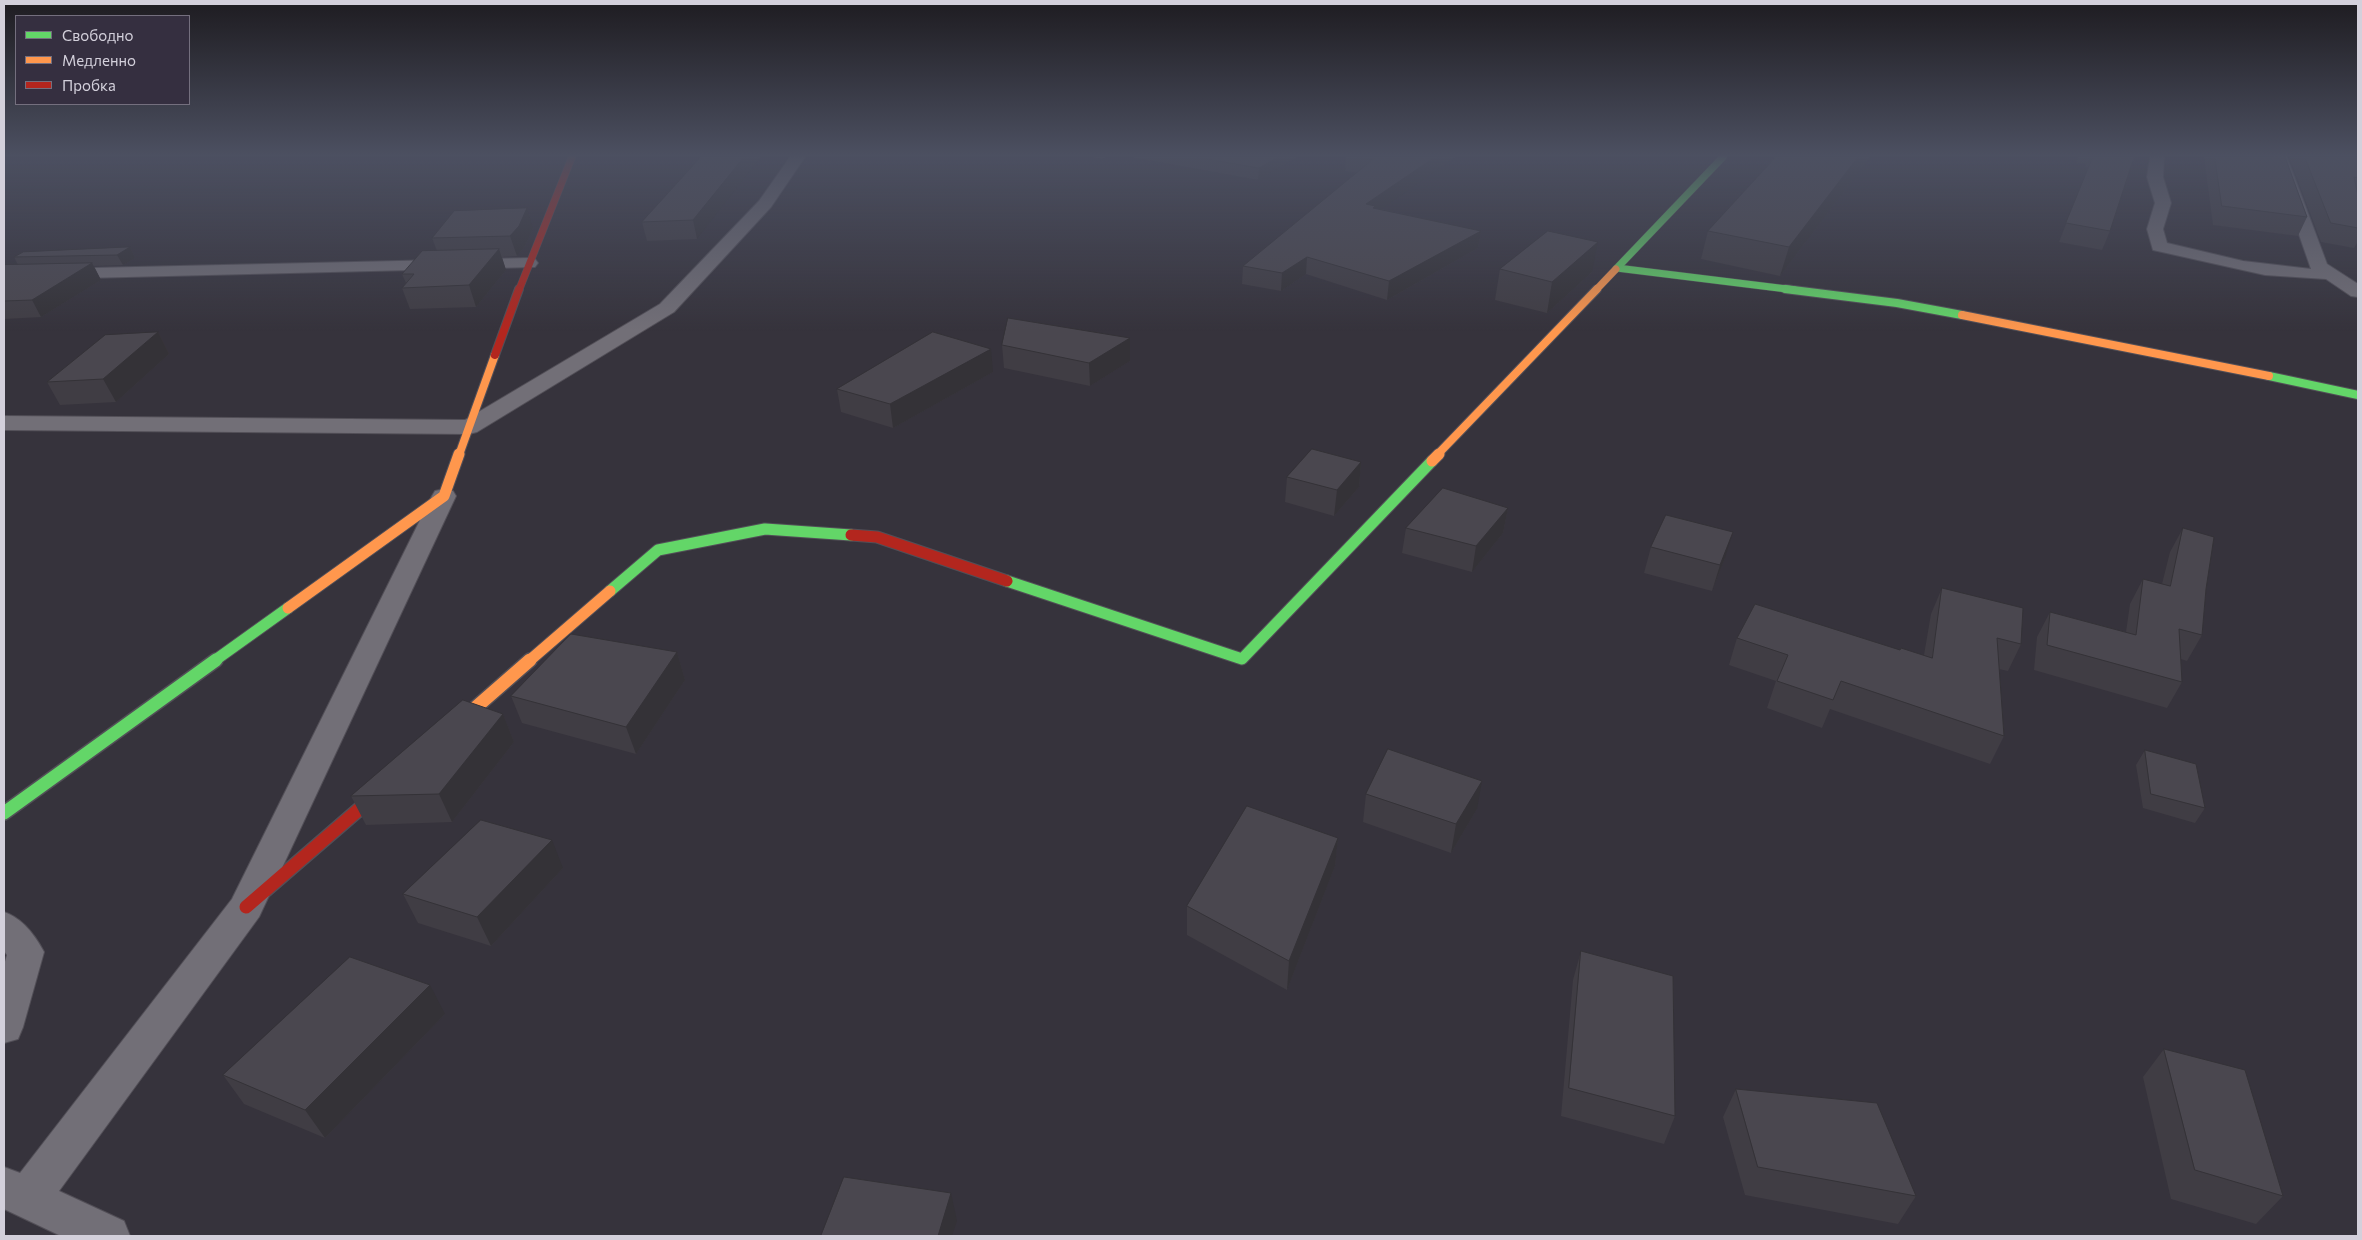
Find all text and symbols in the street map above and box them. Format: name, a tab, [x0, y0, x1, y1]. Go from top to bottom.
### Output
legend	[15, 15, 190, 105]
text: Свободно	[62, 26, 133, 44]
text: Медленно	[62, 51, 136, 69]
text: Пробка	[62, 76, 116, 94]

